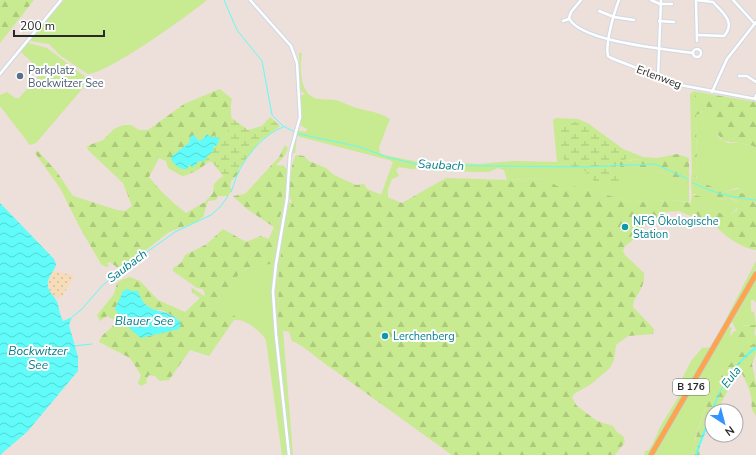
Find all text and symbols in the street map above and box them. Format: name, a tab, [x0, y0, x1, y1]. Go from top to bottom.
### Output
scale bar	[14, 12, 104, 38]
text: 200 m	[20, 18, 55, 34]
street label: Erlenweg	[634, 62, 684, 92]
place label: Parkplatz Bockwitzer See	[28, 63, 104, 91]
marker: Parkplatz Bockwitzer See	[15, 71, 25, 81]
water label: Saubach	[418, 156, 465, 174]
place label: NFG Ökologische Station	[633, 214, 719, 242]
marker: NFG Ökologische Station	[620, 222, 630, 232]
water label: Saubach	[104, 246, 150, 286]
water label: Blauer See	[115, 313, 174, 329]
place label: Lerchenberg	[393, 329, 455, 344]
marker: Lerchenberg	[380, 331, 390, 341]
water label: Bockwitzer See	[8, 343, 68, 373]
water label: Eula	[717, 363, 745, 391]
road number: B 176	[673, 379, 709, 395]
north arrow	[704, 403, 744, 443]
text: N	[722, 422, 737, 439]

